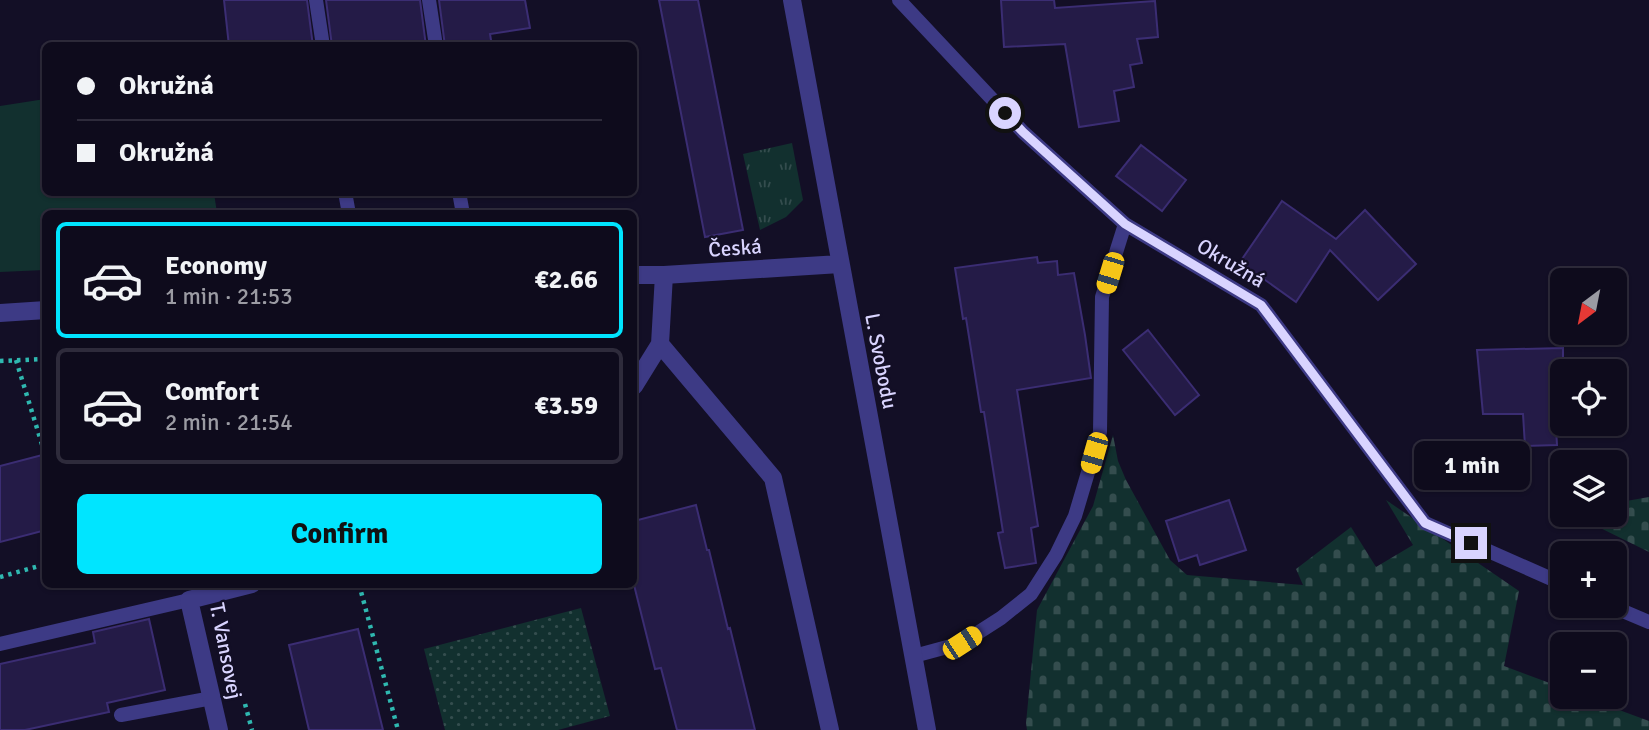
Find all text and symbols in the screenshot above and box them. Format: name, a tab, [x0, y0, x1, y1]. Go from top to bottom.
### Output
text: Okružná	[119, 70, 214, 102]
route start	[989, 97, 1021, 129]
text: Okružná	[119, 137, 214, 169]
street label: Česká	[707, 233, 763, 263]
street label: Okružná	[1192, 233, 1270, 293]
icon: car	[81, 249, 144, 312]
text: Economy	[165, 250, 267, 282]
car	[1094, 250, 1127, 296]
text: €2.66	[534, 264, 598, 296]
north arrow	[1550, 268, 1628, 345]
map controls	[1550, 268, 1627, 709]
text: 1 min · 21:53	[165, 282, 293, 311]
street label: L. Svobodu	[859, 311, 903, 411]
button: locate	[1550, 359, 1627, 436]
icon: car	[81, 375, 144, 438]
text: Comfort	[165, 376, 259, 408]
text: €3.59	[534, 390, 598, 422]
text: 2 min · 21:54	[165, 408, 293, 437]
car	[1079, 430, 1110, 476]
callout: 1 min	[1413, 442, 1529, 490]
button: layers	[1550, 450, 1627, 527]
text: 1 min	[1444, 451, 1500, 480]
button: Confirm	[77, 494, 602, 574]
route end	[1455, 527, 1487, 559]
button: +	[1550, 541, 1627, 618]
street label: T. Vansovej	[204, 601, 248, 701]
car	[939, 623, 986, 663]
button: −	[1550, 632, 1627, 709]

